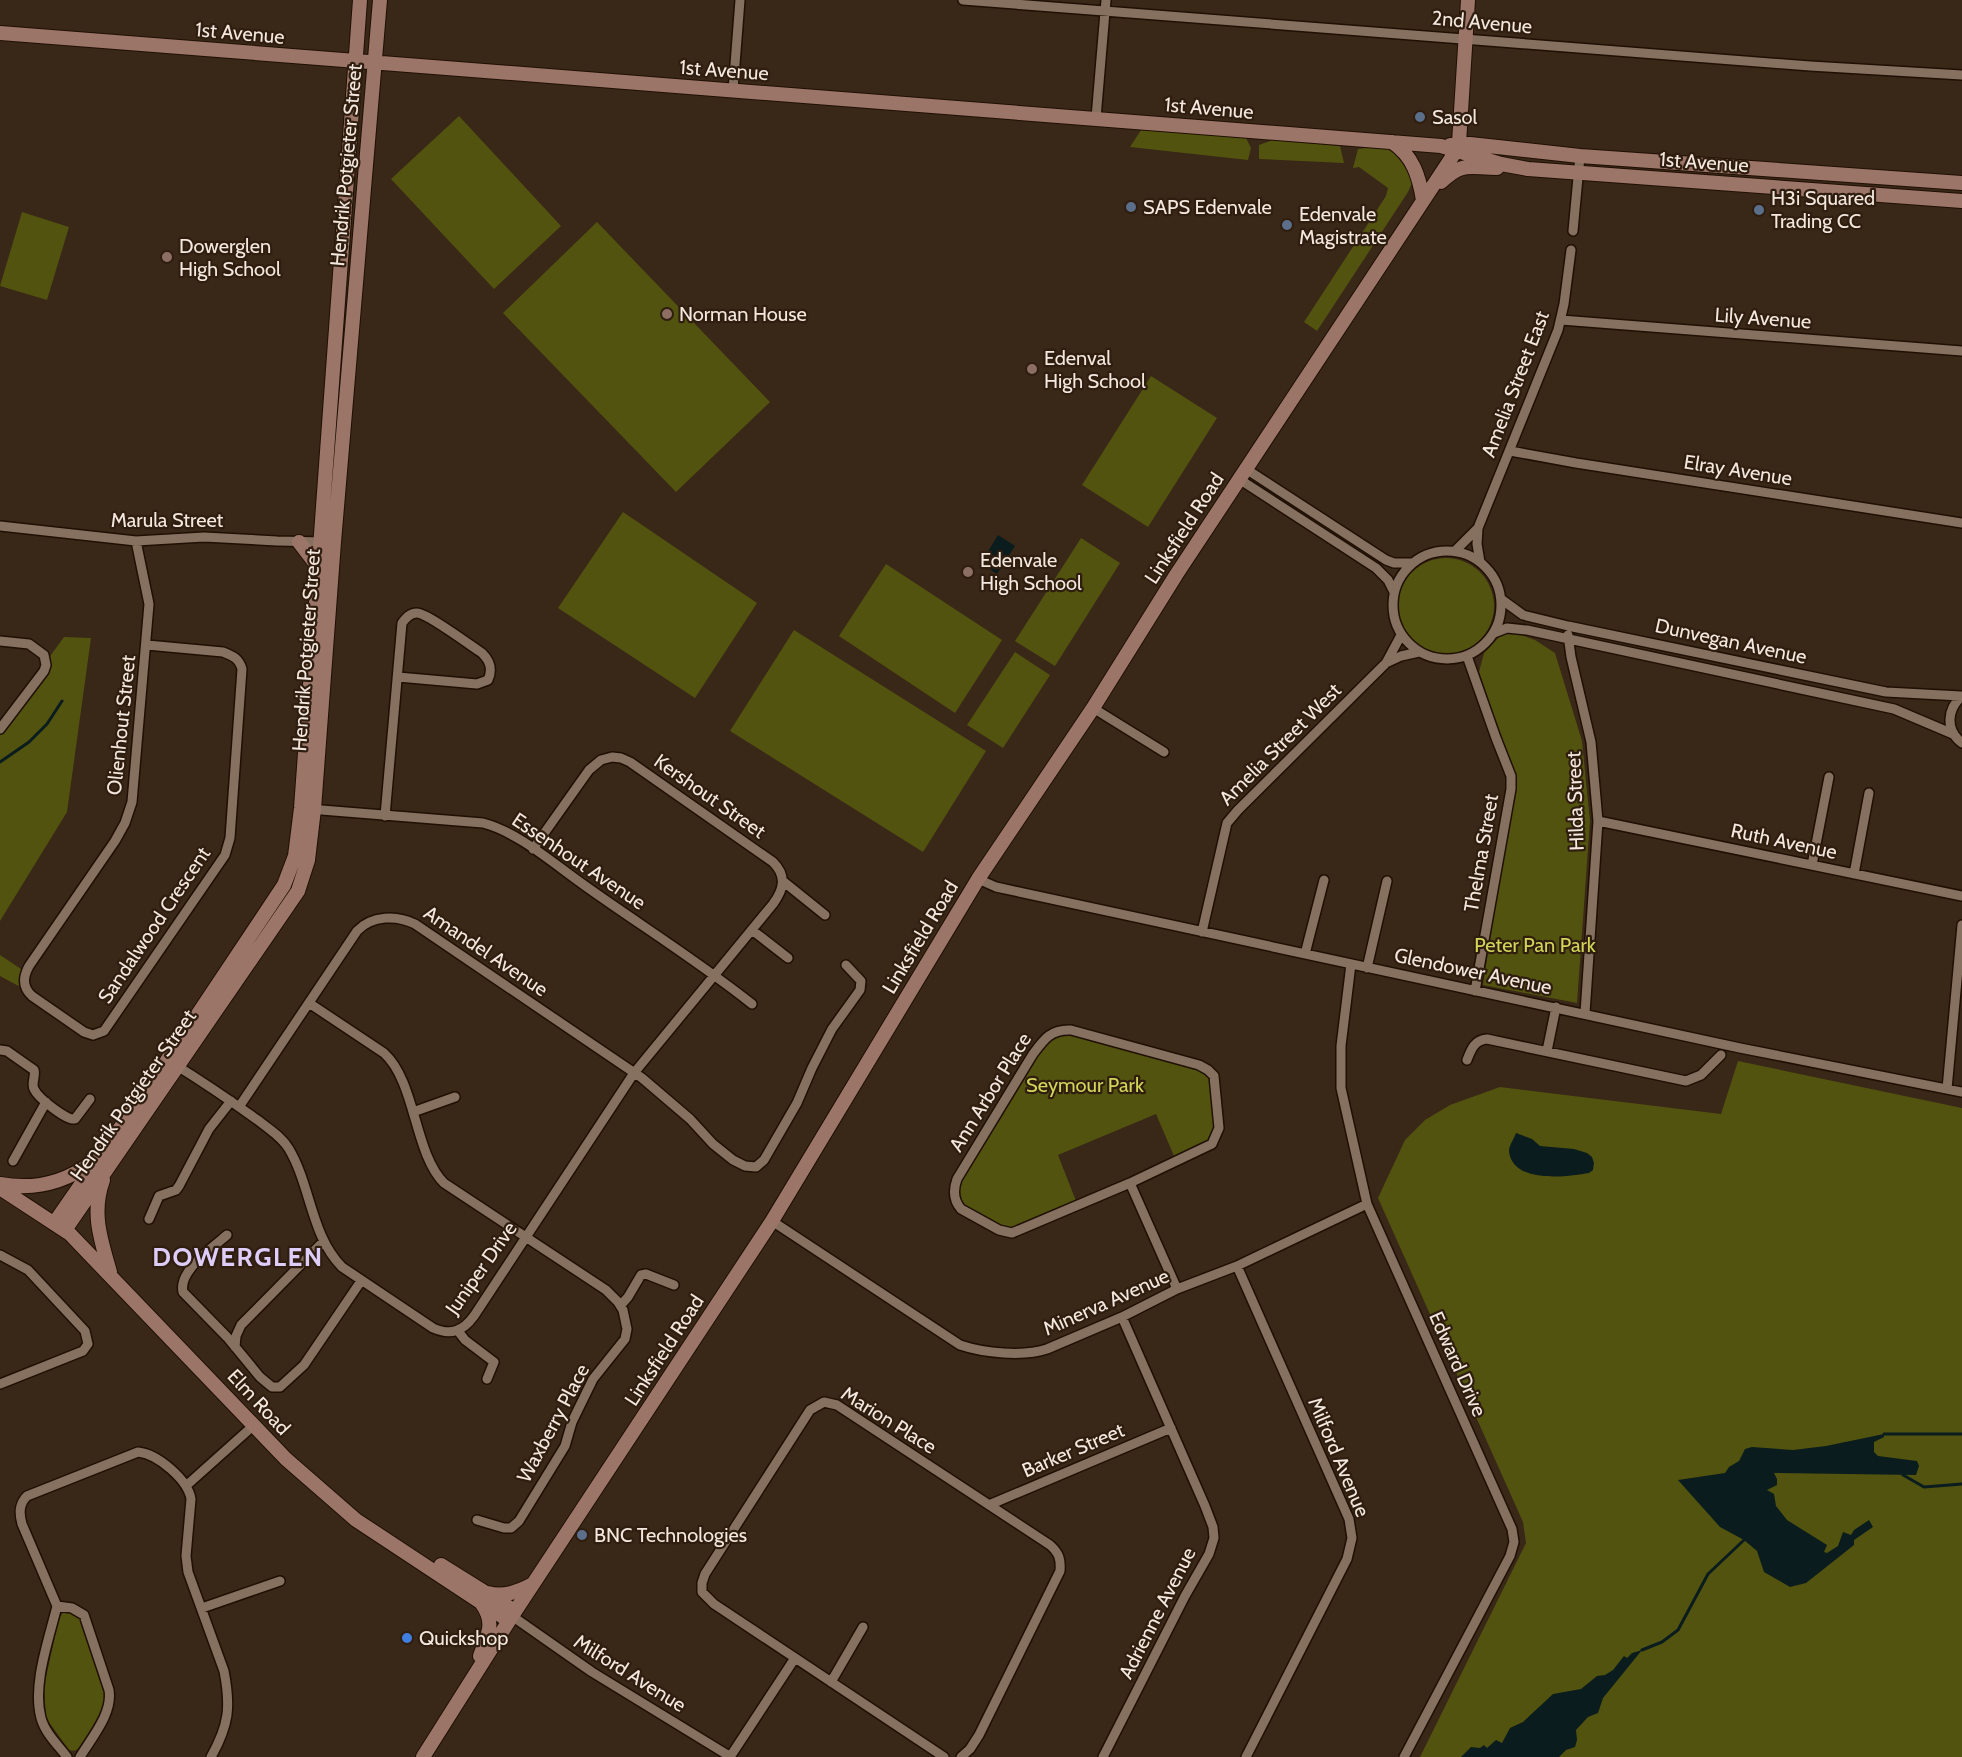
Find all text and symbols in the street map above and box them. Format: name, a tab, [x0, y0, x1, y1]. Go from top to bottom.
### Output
street label: 2nd Avenue	[1431, 6, 1533, 38]
street label: 1st Avenue	[194, 17, 286, 49]
street label: 1st Avenue	[679, 55, 769, 85]
street label: Hendrik Potgieter Street	[325, 63, 367, 267]
street label: 1st Avenue	[1163, 92, 1255, 124]
place label: Sasol	[1432, 105, 1478, 129]
marker: Sasol	[1413, 110, 1427, 124]
street label: 1st Avenue	[1659, 147, 1749, 177]
place label: H3i Squared Trading CC	[1771, 186, 1875, 233]
place label: SAPS Edenvale	[1143, 195, 1272, 219]
marker: SAPS Edenvale	[1124, 200, 1138, 214]
place label: Edenvale Magistrate	[1299, 202, 1387, 249]
marker: H3i Squared Trading CC	[1752, 203, 1766, 217]
marker: Edenvale Magistrate	[1280, 218, 1294, 232]
place label: Dowerglen High School	[179, 234, 281, 281]
marker: Dowerglen High School	[160, 250, 174, 264]
place label: Norman House	[679, 302, 807, 326]
street label: Lily Avenue	[1714, 303, 1812, 333]
marker: Norman House	[660, 307, 674, 321]
street label: Amelia Street East	[1476, 307, 1554, 461]
place label: Edenval High School	[1044, 346, 1146, 393]
marker: Edenval High School	[1025, 362, 1039, 376]
street label: Elray Avenue	[1682, 450, 1794, 490]
street label: Linksfield Road	[1139, 468, 1229, 588]
street label: Marula Street	[111, 508, 224, 532]
street label: Hendrik Potgieter Street	[287, 548, 325, 752]
place label: Edenvale High School	[980, 548, 1082, 595]
marker: Edenvale High School	[961, 565, 975, 579]
street label: Dunvegan Avenue	[1653, 613, 1809, 669]
street label: Olienhout Street	[102, 654, 140, 796]
street label: Amelia Street West	[1214, 678, 1346, 810]
street label: Kershout Street	[650, 749, 771, 843]
street label: Hilda Street	[1561, 751, 1589, 851]
street label: Thelma Street	[1459, 792, 1503, 914]
street label: Essenhout Avenue	[508, 807, 650, 915]
street label: Ruth Avenue	[1729, 818, 1839, 864]
street label: Sandalwood Crescent	[93, 842, 215, 1008]
street label: Linksfield Road	[877, 876, 963, 998]
street label: Amandel Avenue	[419, 901, 553, 1001]
park label: Peter Pan Park	[1474, 933, 1596, 957]
street label: Glendower Avenue	[1392, 943, 1554, 999]
street label: Hendrik Potgieter Street	[65, 1005, 201, 1185]
street label: Ann Arbor Place	[944, 1028, 1036, 1156]
park label: Seymour Park	[1026, 1073, 1144, 1097]
street label: Juniper Drive	[440, 1217, 522, 1320]
district label: DOWERGLEN	[152, 1241, 324, 1273]
street label: Minerva Avenue	[1039, 1264, 1173, 1340]
street label: Linksfield Road	[619, 1290, 709, 1410]
street label: Edward Drive	[1424, 1308, 1492, 1420]
street label: Waxberry Place	[512, 1360, 594, 1486]
street label: Elm Road	[223, 1364, 295, 1440]
street label: Marion Place	[837, 1381, 941, 1459]
street label: Milford Avenue	[1303, 1394, 1375, 1520]
street label: Barker Street	[1018, 1418, 1128, 1482]
place label: BNC Technologies	[594, 1523, 747, 1547]
marker: BNC Technologies	[575, 1528, 589, 1542]
street label: Adrienne Avenue	[1114, 1543, 1200, 1683]
place label: Quickshop	[419, 1626, 508, 1650]
street label: Milford Avenue	[570, 1629, 690, 1717]
marker: Quickshop	[400, 1631, 414, 1645]

